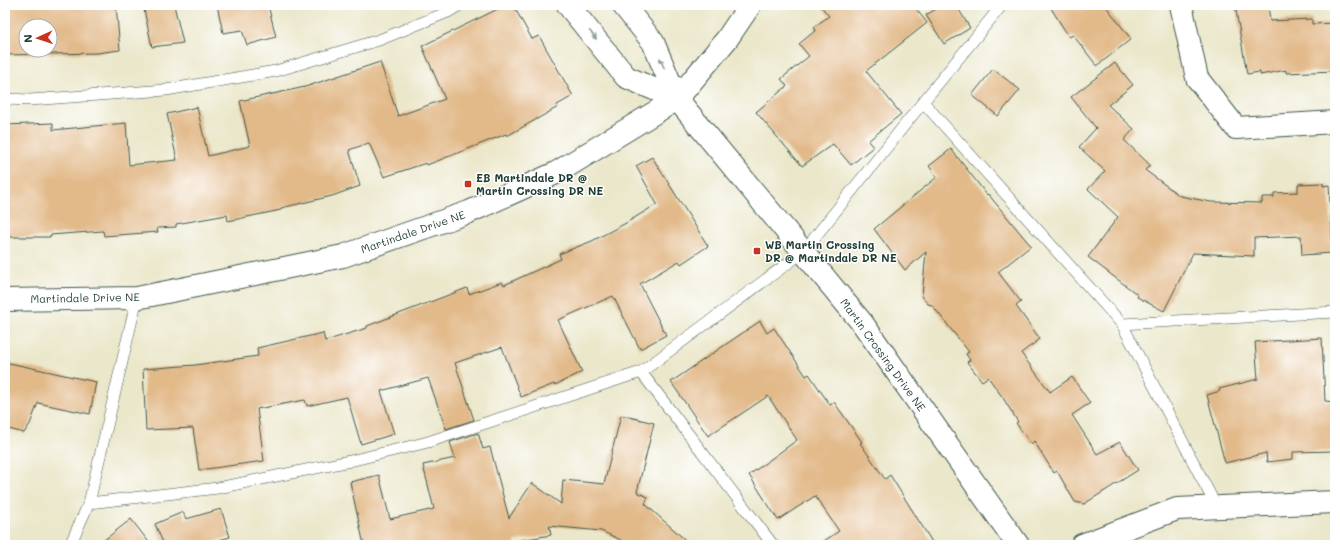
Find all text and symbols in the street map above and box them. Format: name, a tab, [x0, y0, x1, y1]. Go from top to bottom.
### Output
north arrow	[18, 18, 58, 58]
one-way arrow	[588, 30, 597, 41]
text: N	[20, 34, 35, 43]
one-way arrow	[658, 56, 664, 68]
place label: EB Martindale DR @ Martin Crossing DR NE	[476, 170, 603, 198]
marker: EB Martindale DR @ Martin Crossing DR NE	[463, 179, 473, 189]
street label: Martindale Drive NE	[359, 207, 467, 256]
place label: WB Martin Crossing DR @ Martindale DR NE	[765, 237, 897, 265]
marker: WB Martin Crossing DR @ Martindale DR NE	[752, 246, 762, 256]
street label: Martindale Drive NE	[30, 289, 140, 306]
street label: Martin Crossing Drive NE	[837, 295, 929, 414]

